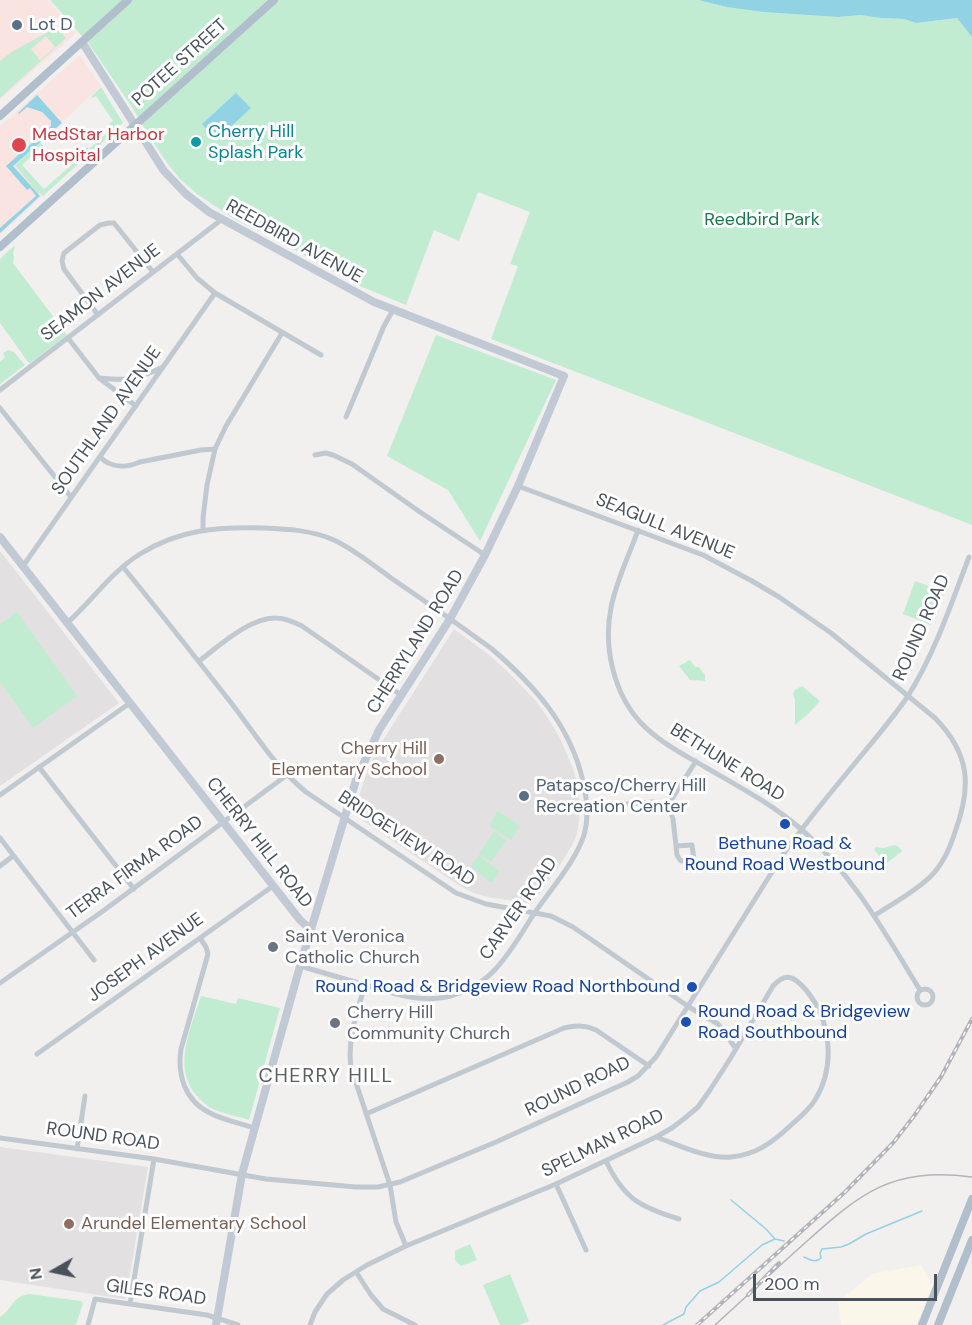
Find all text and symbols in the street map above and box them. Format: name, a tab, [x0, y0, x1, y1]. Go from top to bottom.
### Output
place label: Lot D	[29, 14, 73, 36]
street label: POTEE STREET	[128, 15, 232, 111]
marker: Lot D	[10, 18, 24, 32]
place label: Cherry Hill Splash Park	[208, 121, 303, 164]
place label: MedStar Harbor Hospital	[32, 124, 165, 166]
marker: Cherry Hill Splash Park	[189, 135, 203, 149]
marker: MedStar Harbor Hospital	[10, 136, 28, 154]
street label: REEDBIRD AVENUE	[222, 195, 366, 289]
park label: Reedbird Park	[704, 209, 820, 231]
street label: SEAMON AVENUE	[37, 240, 165, 346]
street label: SOUTHLAND AVENUE	[48, 343, 166, 499]
street label: SEAGULL AVENUE	[592, 489, 738, 565]
street label: CHERRYLAND ROAD	[363, 566, 469, 718]
street label: ROUND ROAD	[889, 571, 955, 685]
street label: BETHUNE ROAD	[666, 719, 788, 807]
place label: Cherry Hill Elementary School	[271, 738, 427, 780]
marker: Cherry Hill Elementary School	[432, 752, 446, 766]
street label: CHERRY HILL ROAD	[201, 773, 317, 913]
place label: Patapsco/Cherry Hill Recreation Center	[536, 775, 706, 818]
street label: BRIDGEVIEW ROAD	[334, 787, 478, 891]
marker: Patapsco/Cherry Hill Recreation Center	[517, 789, 531, 803]
street label: TERRA FIRMA ROAD	[63, 811, 207, 925]
marker: Bethune Road & Round Road Westbound	[778, 817, 792, 831]
place label: Bethune Road & Round Road Westbound	[685, 833, 885, 876]
street label: CARVER ROAD	[476, 853, 562, 965]
street label: JOSEPH AVENUE	[84, 909, 208, 1007]
place label: Saint Veronica Catholic Church	[285, 926, 419, 968]
marker: Saint Veronica Catholic Church	[266, 940, 280, 954]
place label: Round Road & Bridgeview Road Northbound	[315, 976, 680, 998]
marker: Round Road & Bridgeview Road Northbound	[685, 980, 699, 994]
place label: Round Road & Bridgeview Road Southbound	[698, 1001, 910, 1044]
place label: Cherry Hill Community Church	[347, 1002, 510, 1044]
marker: Round Road & Bridgeview Road Southbound	[679, 1015, 693, 1029]
marker: Cherry Hill Community Church	[328, 1016, 342, 1030]
street label: ROUND ROAD	[522, 1052, 634, 1122]
district label: CHERRY HILL	[258, 1065, 394, 1089]
street label: SPELMAN ROAD	[539, 1105, 667, 1183]
street label: ROUND ROAD	[45, 1118, 161, 1156]
place label: Arundel Elementary School	[81, 1213, 306, 1235]
marker: Arundel Elementary School	[62, 1217, 76, 1231]
north arrow	[24, 1241, 84, 1301]
scale bar	[756, 1262, 940, 1300]
text: N	[24, 1266, 47, 1281]
text: 200 m	[764, 1272, 820, 1296]
street label: GILES ROAD	[105, 1275, 207, 1311]

